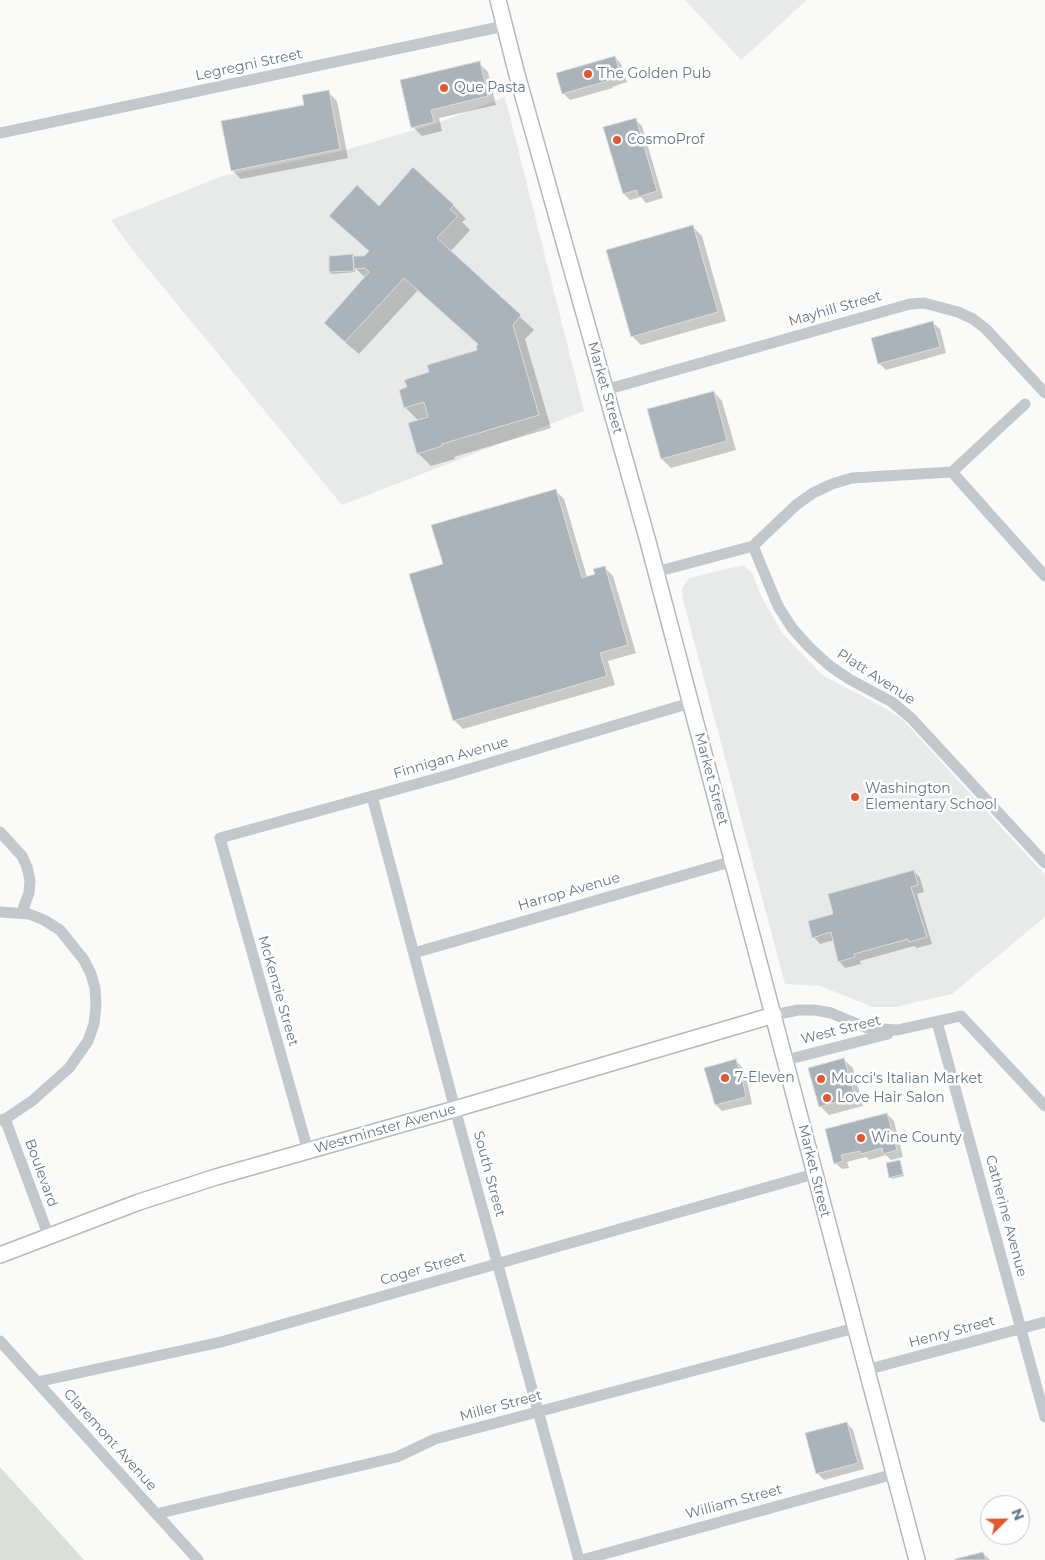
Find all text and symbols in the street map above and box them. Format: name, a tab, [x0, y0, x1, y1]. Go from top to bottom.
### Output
street label: Legregni Street	[194, 45, 304, 85]
place label: The Golden Pub	[598, 66, 711, 82]
marker: The Golden Pub	[582, 68, 594, 80]
place label: Que Pasta	[454, 80, 526, 96]
marker: Que Pasta	[438, 82, 450, 94]
place label: CosmoProf	[627, 132, 705, 148]
marker: CosmoProf	[611, 134, 623, 146]
street label: Mayhill Street	[787, 288, 883, 330]
street label: Market Street	[584, 340, 626, 436]
street label: Platt Avenue	[834, 646, 918, 708]
street label: Market Street	[691, 731, 731, 827]
street label: Finnigan Avenue	[391, 734, 511, 782]
place label: Washington Elementary School	[865, 781, 997, 814]
marker: Washington Elementary School	[849, 791, 861, 803]
street label: Harrop Avenue	[516, 869, 622, 915]
street label: McKenzie Street	[254, 934, 302, 1048]
street label: West Street	[799, 1012, 883, 1048]
place label: 7-Eleven	[735, 1070, 795, 1086]
place label: Mucci's Italian Market	[831, 1071, 983, 1087]
marker: 7-Eleven	[719, 1072, 731, 1084]
marker: Mucci's Italian Market	[815, 1073, 827, 1085]
place label: Love Hair Salon	[837, 1090, 945, 1106]
marker: Love Hair Salon	[821, 1092, 833, 1104]
street label: Westminster Avenue	[312, 1101, 458, 1157]
street label: Market Street	[794, 1123, 834, 1219]
street label: South Street	[470, 1129, 508, 1219]
place label: Wine County	[871, 1130, 962, 1146]
marker: Wine County	[855, 1132, 867, 1144]
street label: Boulevard	[21, 1137, 61, 1209]
street label: Catherine Avenue	[982, 1153, 1030, 1279]
street label: Coger Street	[378, 1249, 468, 1289]
street label: Henry Street	[907, 1312, 997, 1352]
street label: Claremont Avenue	[60, 1386, 160, 1494]
street label: Miller Street	[458, 1387, 544, 1425]
street label: William Street	[684, 1481, 784, 1523]
north arrow	[980, 1495, 1030, 1545]
text: N	[1007, 1506, 1028, 1523]

